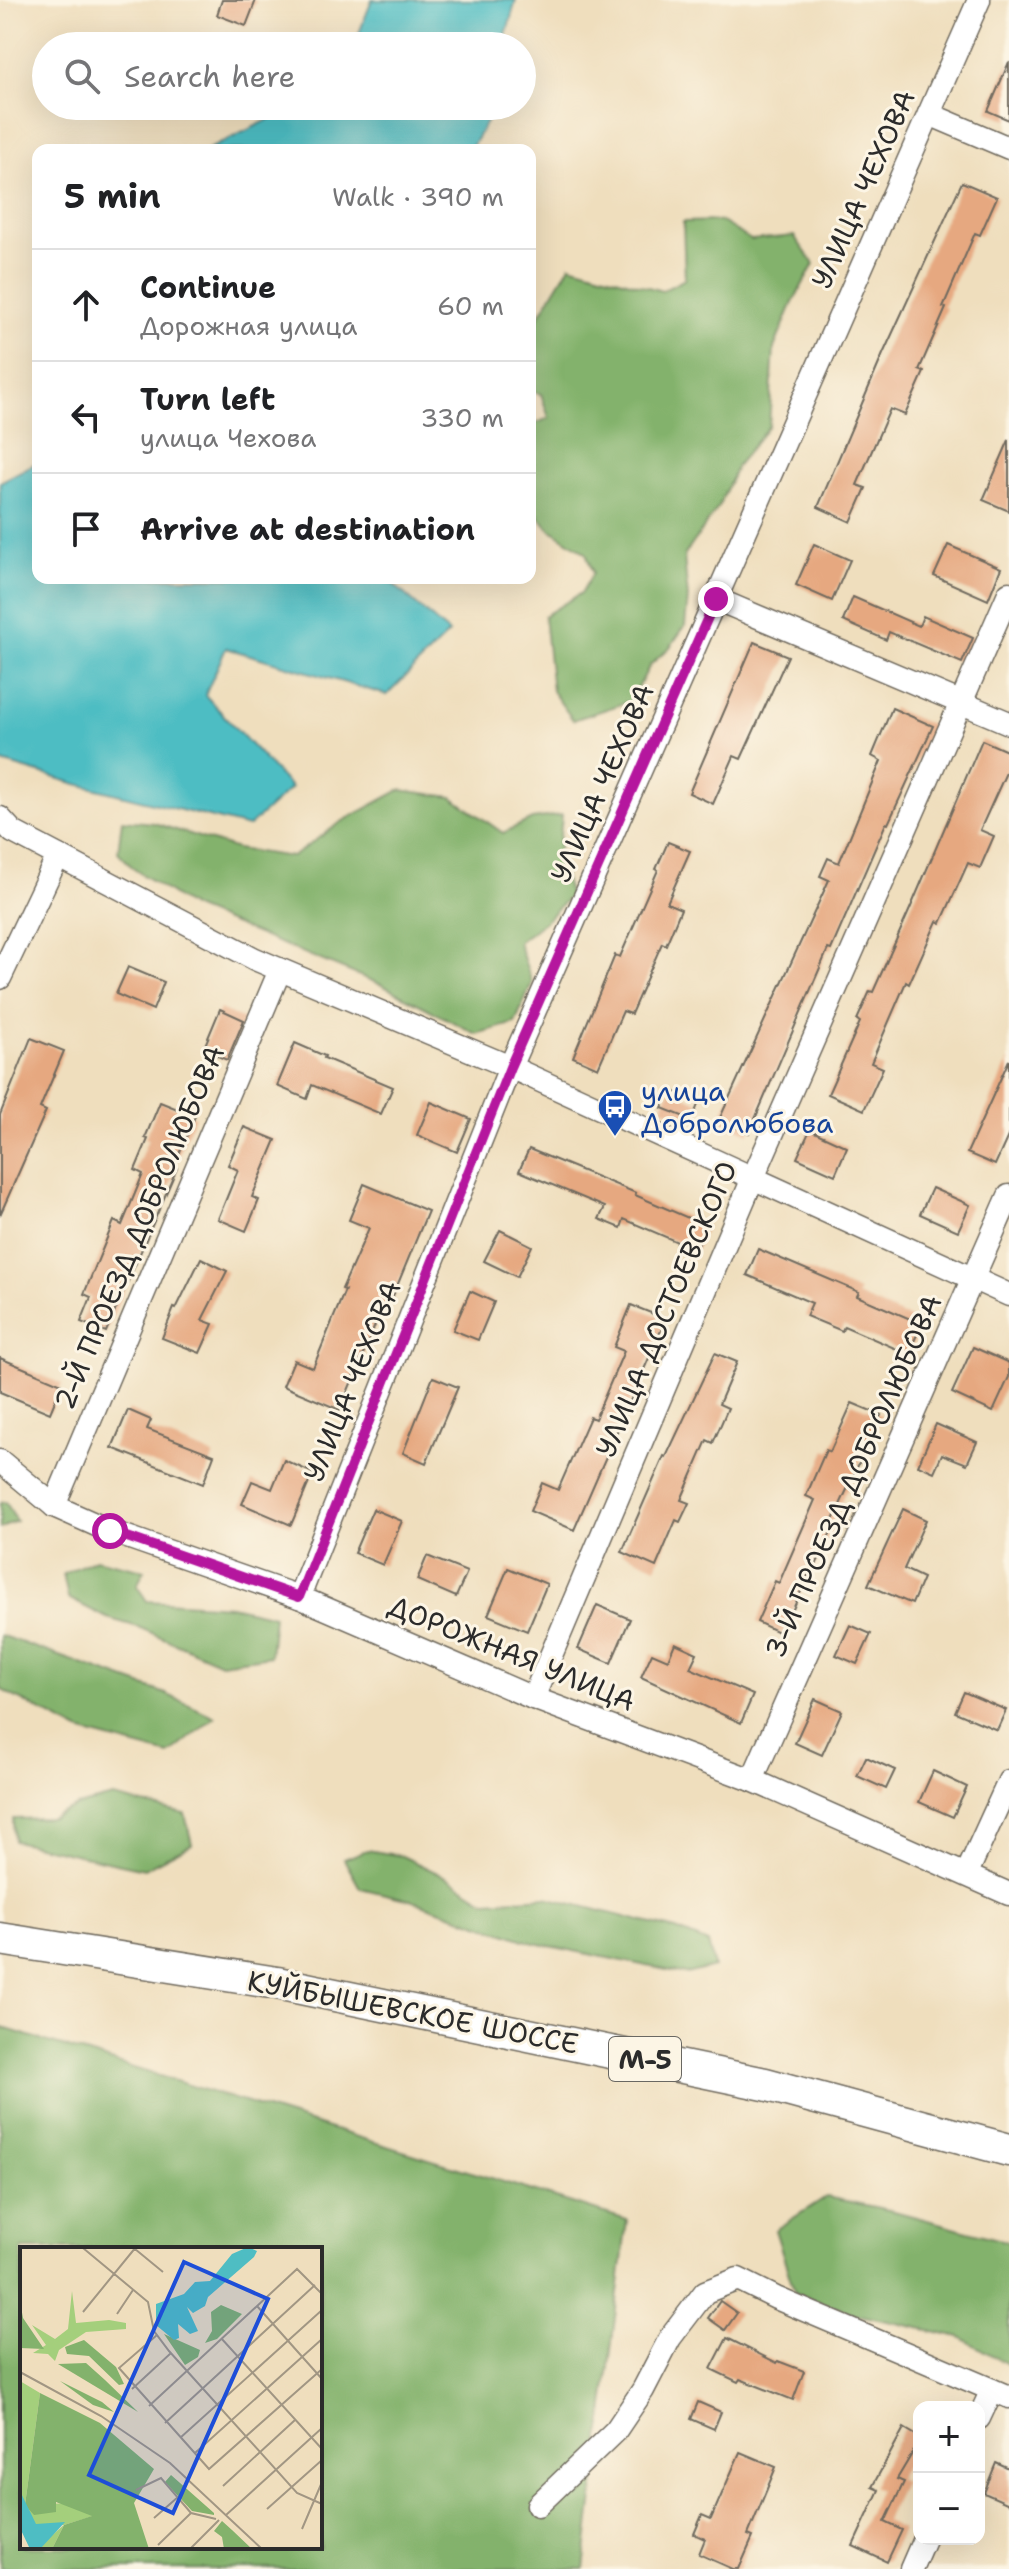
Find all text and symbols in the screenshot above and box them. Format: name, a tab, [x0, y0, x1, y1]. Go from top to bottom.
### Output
search box	[32, 32, 536, 120]
icon: search	[60, 54, 104, 98]
text: Search here	[124, 56, 295, 97]
street label: УЛИЦА ЧЕХОВА	[802, 84, 924, 294]
text: 5 min	[64, 173, 161, 219]
text: Walk · 390 m	[332, 179, 504, 214]
text: Continue	[140, 267, 276, 308]
icon: ahead	[64, 283, 108, 327]
text: 60 m	[437, 288, 504, 323]
text: Дорожная улица	[140, 308, 358, 343]
text: Turn left	[140, 379, 275, 420]
icon: left	[64, 395, 108, 439]
text: 330 m	[420, 400, 504, 435]
text: улица Чехова	[140, 420, 316, 455]
icon: arrive	[64, 507, 108, 551]
text: Arrive at destination	[140, 509, 475, 550]
route end	[698, 581, 734, 617]
street label: УЛИЦА ЧЕХОВА	[541, 678, 663, 888]
street label: 2-Й ПРОЕЗД ДОБРОЛЮБОВА	[45, 1039, 233, 1415]
place label: улица Добролюбова	[641, 1072, 834, 1142]
bus stop icon: улица Добролюбова	[596, 1088, 634, 1138]
street label: УЛИЦА ДОСТОЕВСКОГО	[586, 1155, 746, 1463]
street label: УЛИЦА ЧЕХОВА	[294, 1275, 410, 1487]
street label: 3-Й ПРОЕЗД ДОБРОЛЮБОВА	[756, 1288, 950, 1664]
route start	[92, 1513, 128, 1549]
street label: ДОРОЖНАЯ УЛИЦА	[383, 1586, 641, 1720]
street label: КУЙБЫШЕВСКОЕ ШОССЕ	[244, 1961, 582, 2063]
road number: М-5	[609, 2037, 681, 2081]
inset map	[20, 2247, 322, 2549]
map controls	[913, 2401, 985, 2545]
button: +	[913, 2401, 985, 2473]
button: −	[913, 2473, 985, 2545]

